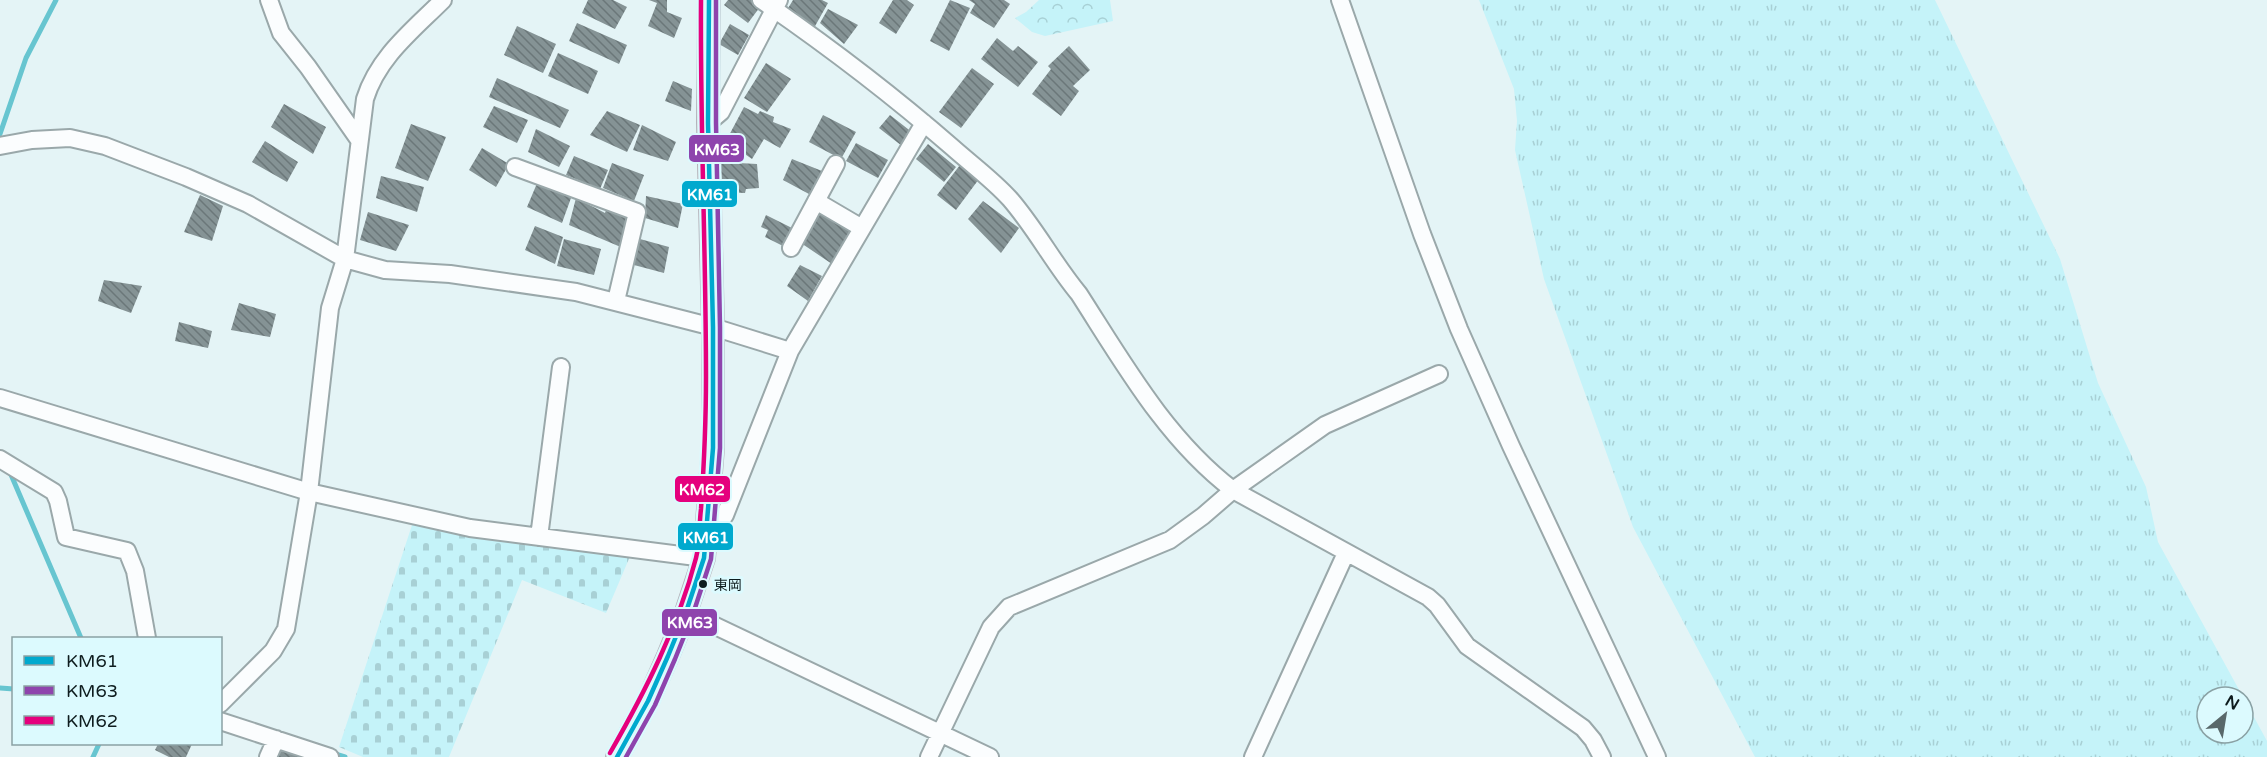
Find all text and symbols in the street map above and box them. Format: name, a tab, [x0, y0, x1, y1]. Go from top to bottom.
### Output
line badge: KM63	[688, 134, 745, 163]
text: KM63	[694, 140, 740, 160]
line badge: KM61	[681, 180, 738, 208]
text: KM61	[687, 185, 733, 205]
line badge: KM62	[674, 475, 731, 503]
text: KM62	[679, 480, 725, 500]
line badge: KM61	[677, 522, 734, 551]
text: KM61	[683, 528, 729, 548]
place label: 東岡	[714, 577, 742, 594]
marker: 東岡	[697, 578, 709, 590]
line badge: KM63	[661, 608, 718, 637]
text: KM63	[667, 613, 713, 633]
legend	[12, 637, 222, 745]
text: KM61	[66, 650, 118, 672]
text: KM63	[66, 680, 118, 702]
north arrow	[2195, 685, 2255, 745]
text: N	[2221, 691, 2243, 715]
text: KM62	[66, 710, 118, 732]

